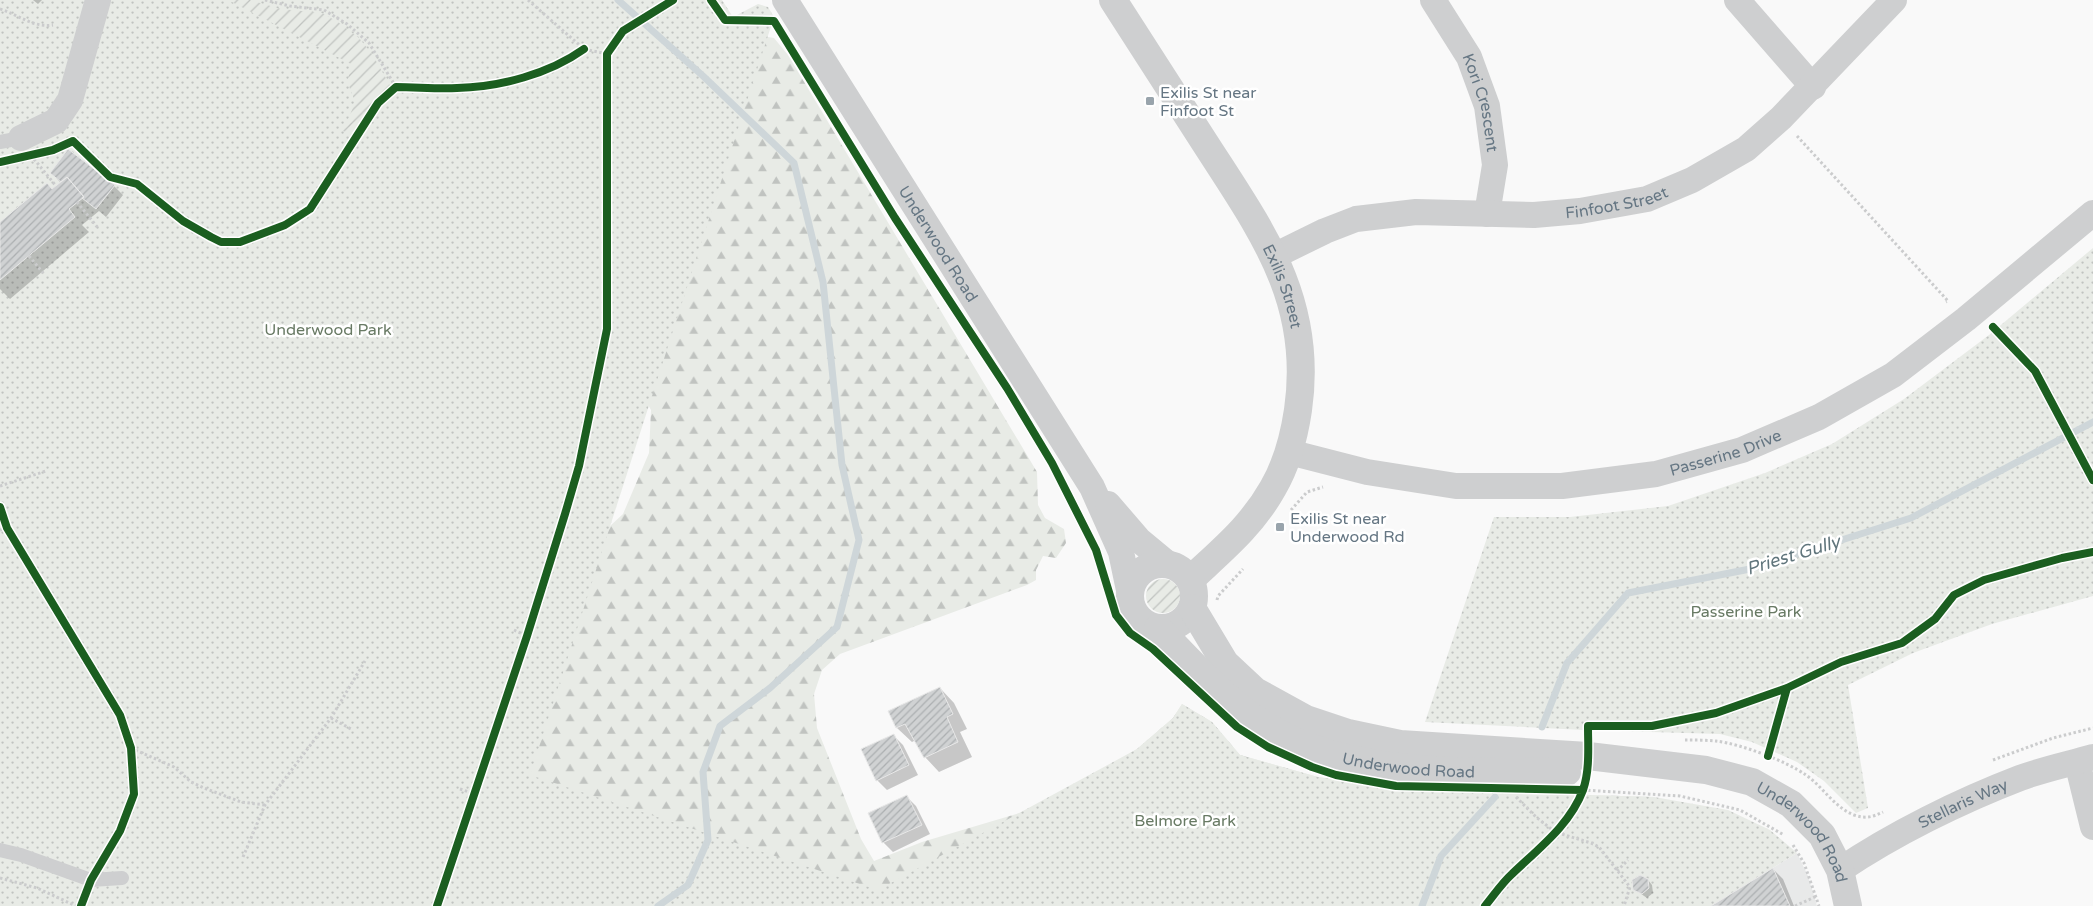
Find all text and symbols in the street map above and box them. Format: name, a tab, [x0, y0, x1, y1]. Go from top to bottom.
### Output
street label: Kori Crescent	[1458, 51, 1502, 153]
place label: Exilis St near Finfoot St	[1160, 83, 1257, 121]
marker: Exilis St near Finfoot St	[1144, 95, 1156, 107]
street label: Underwood Road	[894, 182, 982, 306]
street label: Finfoot Street	[1565, 182, 1671, 223]
street label: Exilis Street	[1258, 241, 1306, 330]
park label: Underwood Park	[264, 320, 392, 340]
street label: Passerine Drive	[1668, 425, 1784, 481]
place label: Exilis St near Underwood Rd	[1290, 509, 1405, 547]
marker: Exilis St near Underwood Rd	[1274, 521, 1286, 533]
water label: Priest Gully	[1743, 530, 1845, 580]
park label: Passerine Park	[1691, 602, 1802, 622]
street label: Underwood Road	[1340, 748, 1475, 782]
street label: Stellaris Way	[1915, 775, 2011, 833]
street label: Underwood Road	[1752, 777, 1851, 884]
park label: Belmore Park	[1134, 811, 1236, 831]

